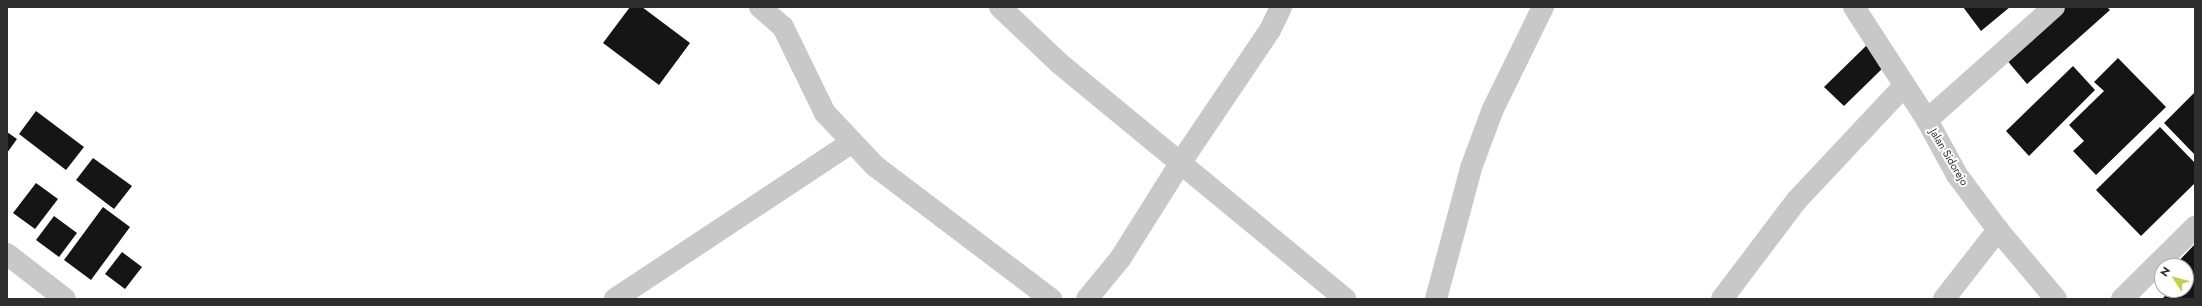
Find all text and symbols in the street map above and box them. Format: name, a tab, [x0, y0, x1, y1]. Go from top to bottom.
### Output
street label: Jalan Sidorejo	[1927, 126, 1971, 188]
north arrow	[2154, 258, 2194, 298]
text: N	[2156, 263, 2174, 280]

